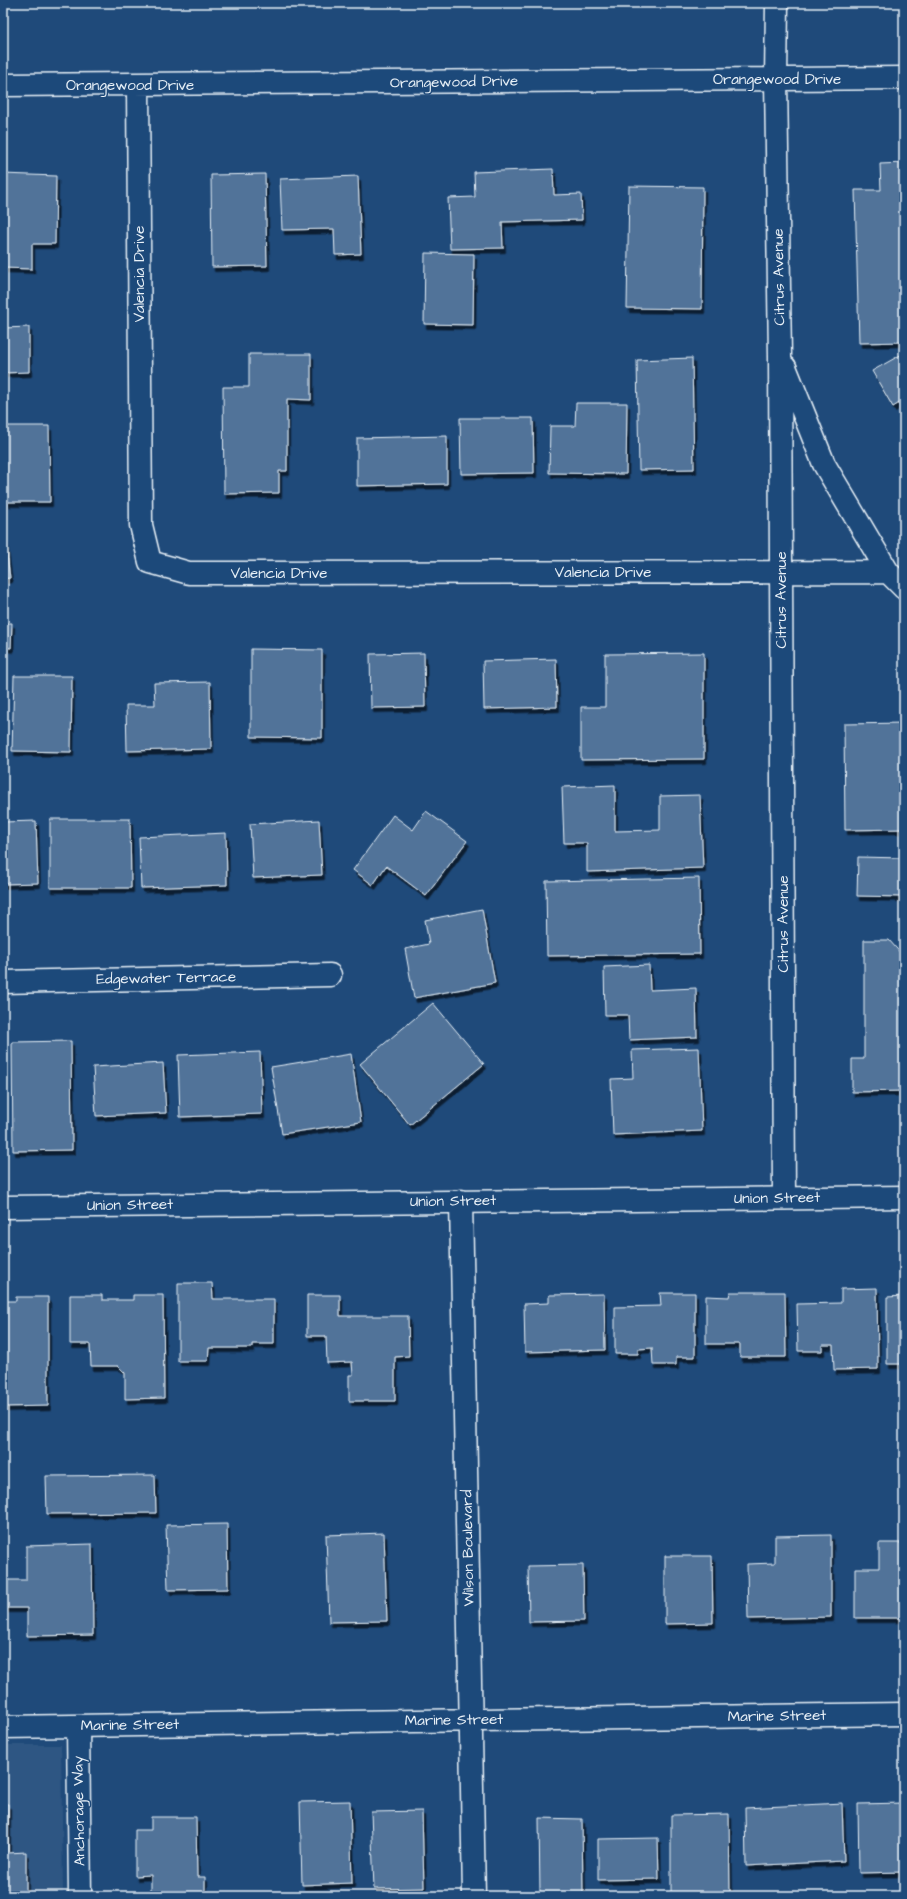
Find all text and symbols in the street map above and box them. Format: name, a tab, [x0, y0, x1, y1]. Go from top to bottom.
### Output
street label: Orangewood Drive	[713, 69, 841, 91]
street label: Orangewood Drive	[390, 70, 518, 95]
street label: Orangewood Drive	[66, 75, 194, 97]
street label: Valencia Drive	[129, 226, 150, 322]
street label: Citrus Avenue	[768, 228, 790, 326]
street label: Citrus Avenue	[771, 551, 792, 649]
street label: Valencia Drive	[555, 562, 651, 583]
street label: Valencia Drive	[231, 563, 327, 584]
street label: Citrus Avenue	[773, 875, 794, 973]
street label: Edgewater Terrace	[96, 966, 236, 991]
street label: Union Street	[734, 1187, 820, 1209]
street label: Union Street	[410, 1190, 496, 1212]
street label: Union Street	[87, 1194, 173, 1216]
street label: Wilson Boulevard	[456, 1489, 480, 1607]
street label: Marine Street	[728, 1705, 826, 1727]
street label: Marine Street	[405, 1709, 503, 1731]
street label: Marine Street	[81, 1714, 179, 1736]
street label: Anchorage Way	[68, 1756, 91, 1866]

